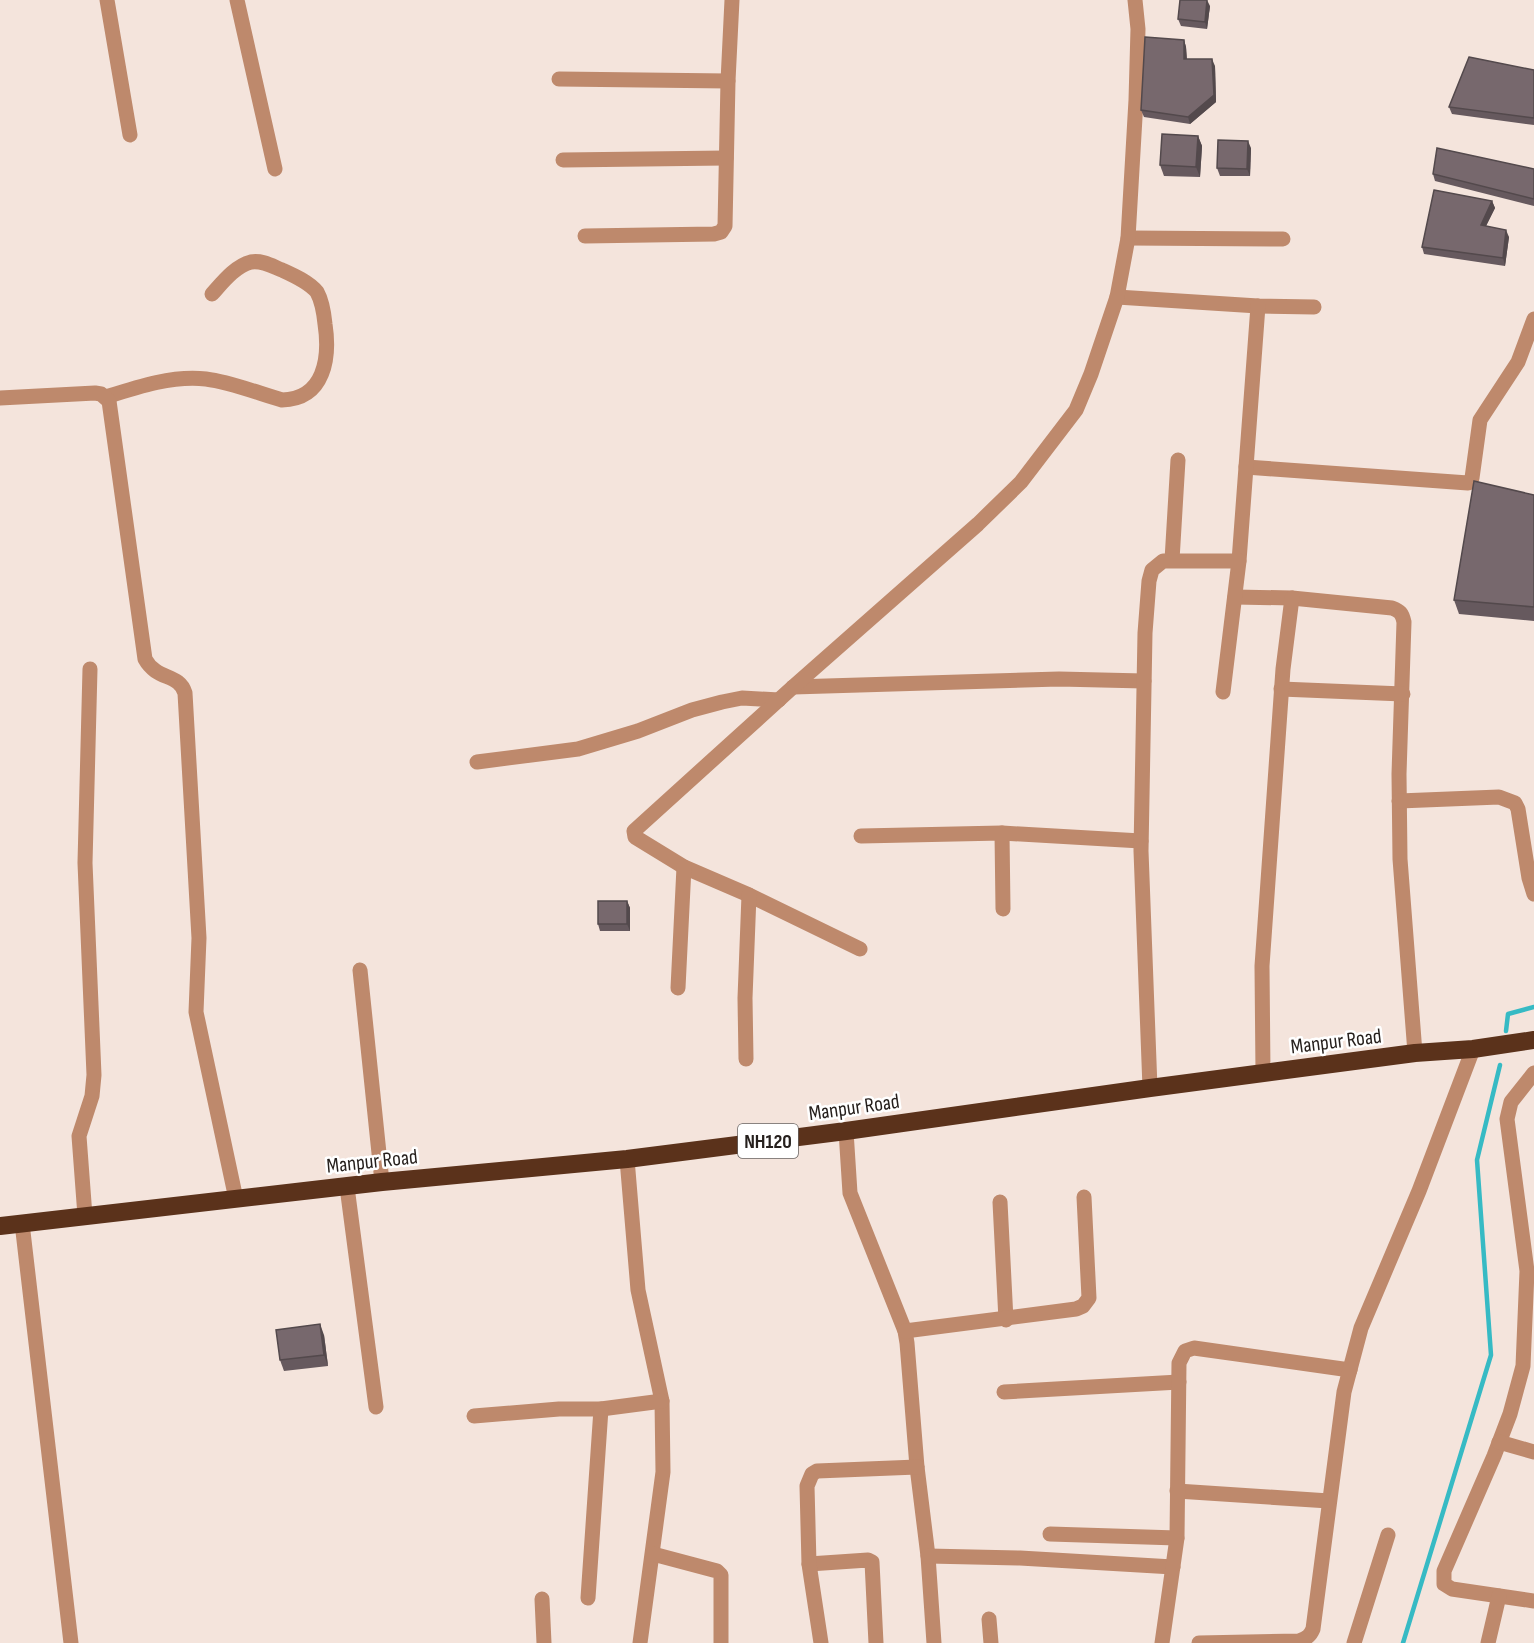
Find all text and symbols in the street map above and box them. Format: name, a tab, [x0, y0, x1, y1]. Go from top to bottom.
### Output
street label: Manpur Road	[1289, 1024, 1383, 1059]
street label: Manpur Road	[807, 1089, 901, 1126]
road number: NH120	[738, 1124, 798, 1158]
street label: Manpur Road	[325, 1144, 419, 1179]

